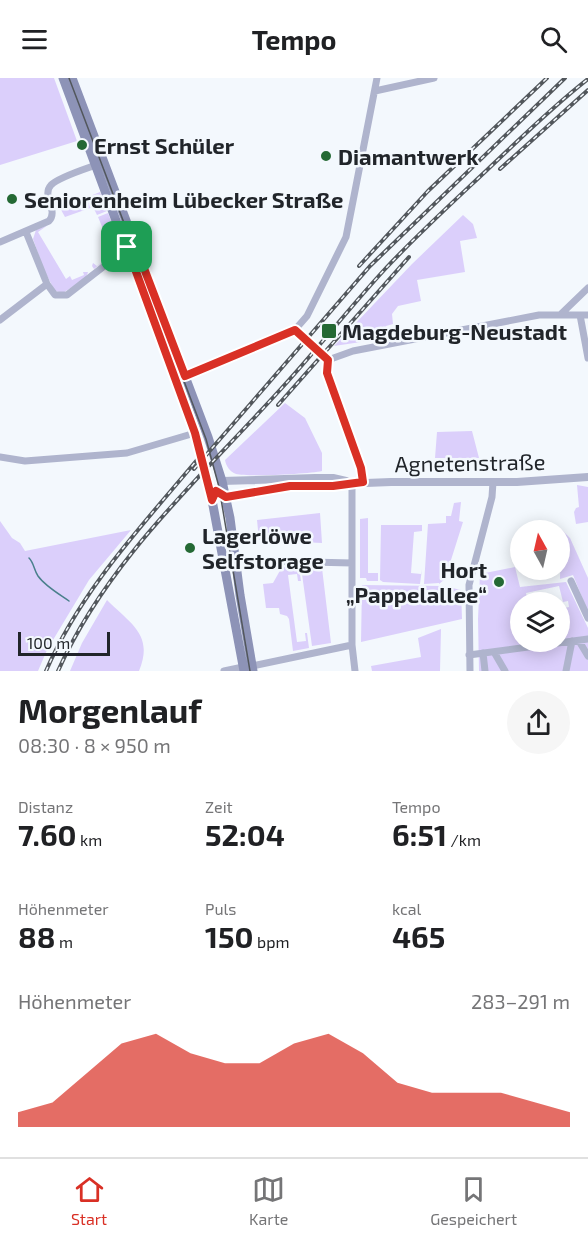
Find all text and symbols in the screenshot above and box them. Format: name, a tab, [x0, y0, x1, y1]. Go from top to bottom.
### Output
icon: menu	[18, 23, 51, 56]
text: Tempo	[252, 23, 336, 55]
icon: search	[537, 23, 570, 56]
place label: Ernst Schüler	[94, 132, 235, 158]
marker: Ernst Schüler	[75, 138, 89, 152]
place label: Diamantwerk	[338, 143, 479, 169]
marker: Diamantwerk	[319, 149, 333, 163]
place label: Seniorenheim Lübecker Straße	[24, 186, 343, 212]
marker: Seniorenheim Lübecker Straße	[5, 192, 19, 206]
pin	[101, 221, 152, 272]
icon: arrive	[110, 230, 143, 263]
place label: Magdeburg-Neustadt	[342, 318, 567, 344]
marker: Magdeburg-Neustadt	[320, 322, 338, 340]
street label: Agnetenstraße	[394, 448, 546, 476]
north arrow	[510, 520, 570, 580]
map controls	[510, 520, 570, 652]
place label: Lagerlöwe Selfstorage	[202, 522, 324, 573]
marker: Lagerlöwe Selfstorage	[183, 541, 197, 555]
place label: Hort „Pappelallee“	[346, 556, 487, 607]
marker: Hort „Pappelallee“	[492, 575, 506, 589]
button: layers	[510, 592, 570, 652]
scale bar	[18, 629, 110, 656]
text: 100 m	[27, 633, 70, 652]
text: Morgenlauf	[18, 690, 202, 730]
button: share	[507, 691, 570, 754]
text: 08:30 · 8 × 950 m	[18, 733, 171, 757]
text: Distanz	[18, 797, 73, 816]
text: Zeit	[205, 797, 233, 816]
text: Tempo	[392, 797, 440, 816]
text: 7.60	[18, 816, 77, 852]
text: 52:04	[205, 816, 285, 852]
text: 6:51	[392, 816, 447, 852]
text: km	[77, 830, 102, 849]
text: /km	[447, 830, 481, 849]
text: Höhenmeter	[18, 899, 109, 918]
text: Puls	[205, 899, 236, 918]
text: kcal	[392, 899, 421, 918]
text: 88	[18, 918, 55, 954]
text: 150	[205, 918, 253, 954]
text: 465	[392, 918, 445, 954]
text: m	[55, 932, 73, 951]
text: bpm	[253, 932, 289, 951]
text: Höhenmeter	[18, 989, 131, 1013]
text: 283–291 m	[471, 989, 570, 1013]
tab: Start	[71, 1173, 107, 1228]
tab: Karte	[249, 1173, 288, 1228]
tab: Gespeichert	[430, 1173, 517, 1228]

